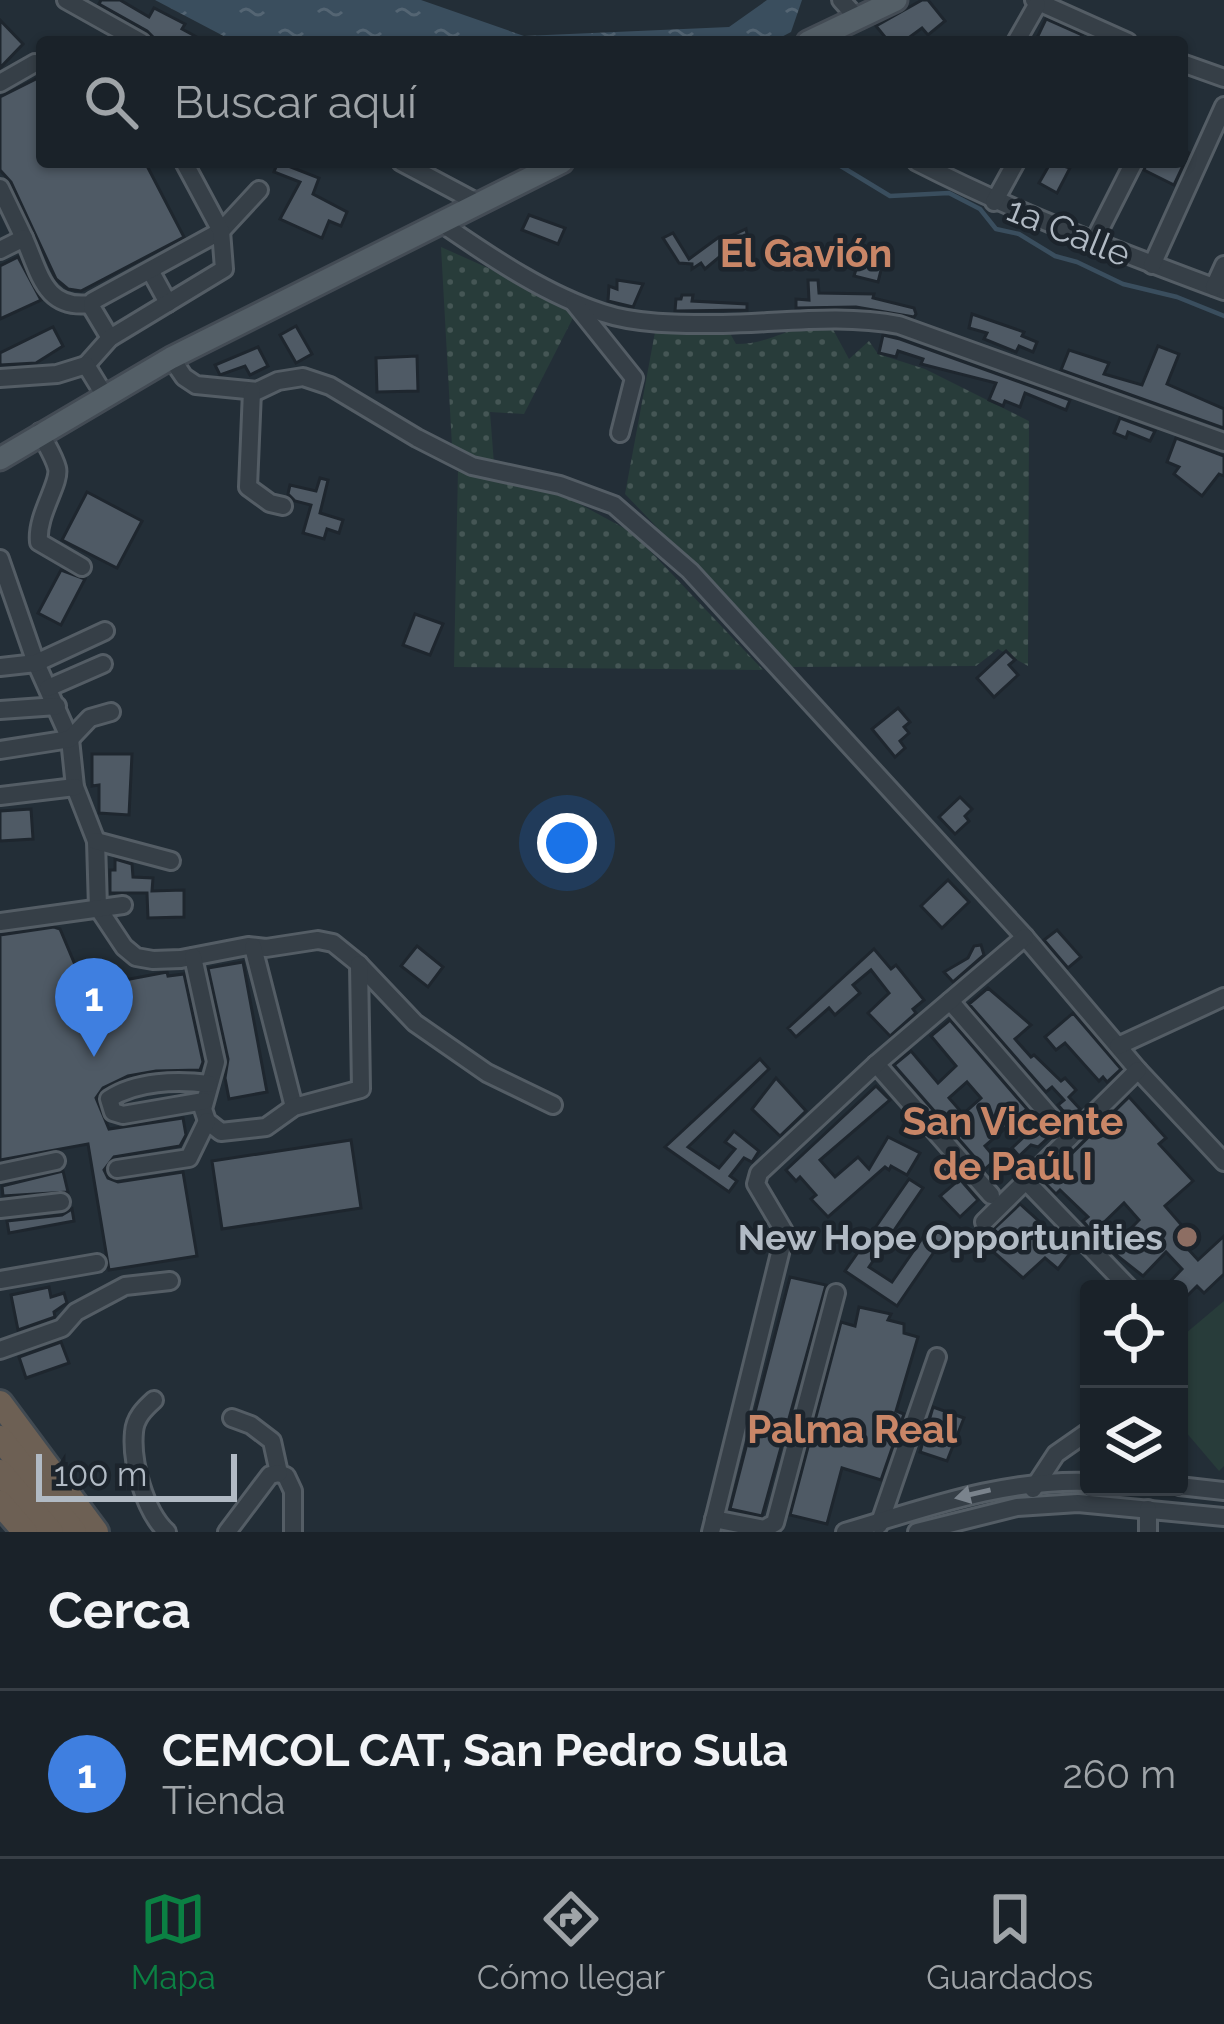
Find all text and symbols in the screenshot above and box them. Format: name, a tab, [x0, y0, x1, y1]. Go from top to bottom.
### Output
search box	[36, 36, 1188, 168]
icon: search	[78, 69, 144, 135]
text: Buscar aquí	[174, 76, 417, 129]
street label: 1a Calle	[1001, 187, 1137, 275]
district label: El Gavión	[720, 230, 892, 276]
your location	[537, 813, 597, 873]
pin: 1	[55, 958, 133, 1057]
district label: San Vicente de Paúl I	[903, 1098, 1123, 1189]
place label: New Hope Opportunities	[738, 1216, 1163, 1258]
marker: New Hope Opportunities	[1174, 1224, 1200, 1250]
map controls	[1080, 1280, 1188, 1496]
button: locate	[1080, 1280, 1188, 1388]
button: layers	[1080, 1388, 1188, 1496]
district label: Palma Real	[747, 1406, 958, 1452]
scale bar	[36, 1448, 237, 1501]
text: 100 m	[54, 1455, 147, 1494]
one-way arrow	[955, 1485, 992, 1504]
text: Cerca	[48, 1580, 191, 1640]
text: CEMCOL CAT, San Pedro Sula	[162, 1724, 788, 1777]
text: 1	[77, 1751, 97, 1797]
text: 260 m	[1063, 1751, 1176, 1797]
text: Tienda	[162, 1777, 285, 1823]
tab: Mapa	[131, 1886, 216, 1997]
tab: Cómo llegar	[477, 1886, 665, 1997]
tab: Guardados	[926, 1886, 1093, 1997]

